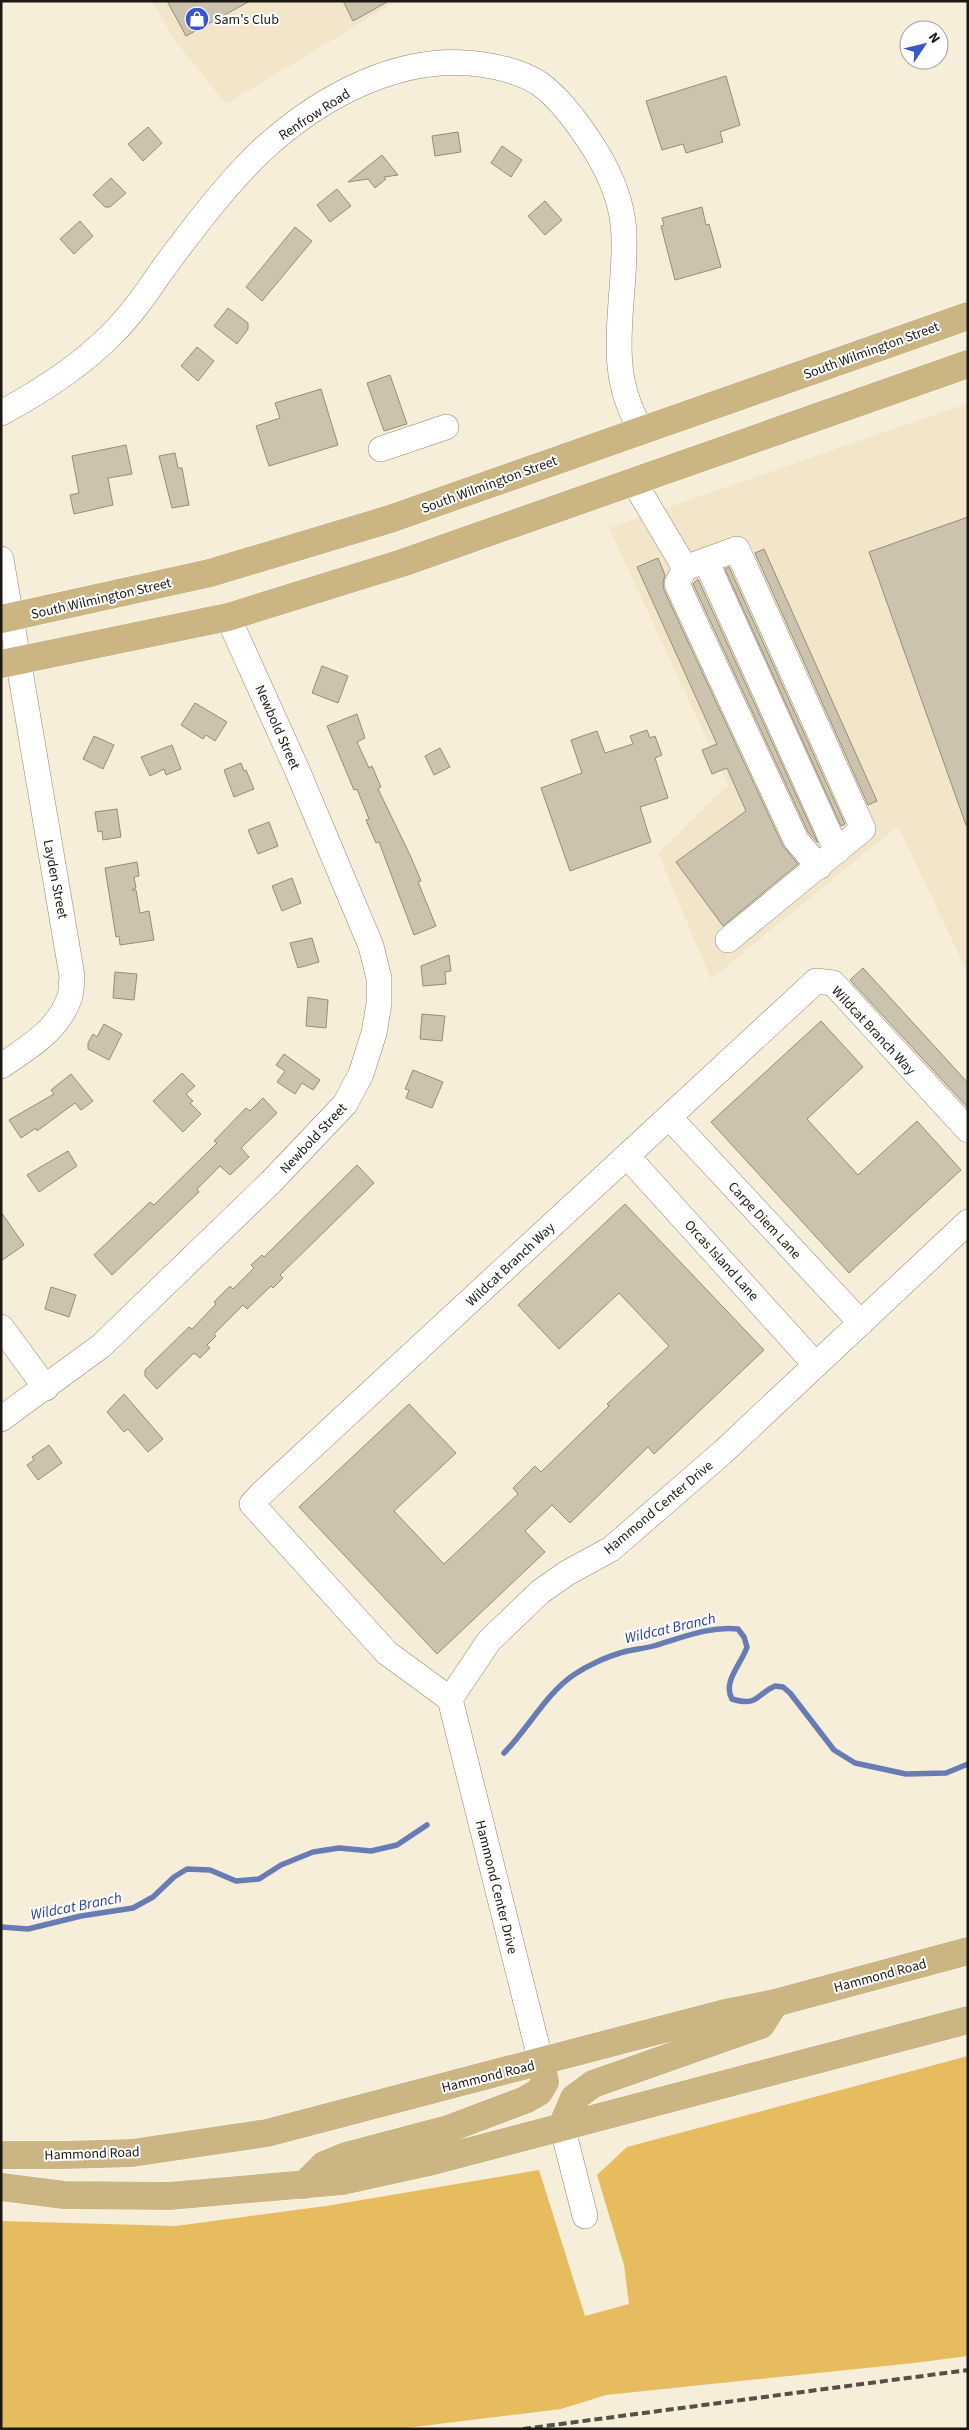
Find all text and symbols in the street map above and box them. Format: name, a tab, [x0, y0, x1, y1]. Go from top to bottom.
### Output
shop icon: Sam's Club	[184, 6, 210, 32]
place label: Sam's Club	[214, 10, 279, 30]
north arrow	[899, 20, 949, 70]
text: N	[923, 29, 945, 48]
street label: Renfrow Road	[275, 84, 354, 145]
street label: South Wilmington Street	[801, 317, 942, 385]
street label: South Wilmington Street	[419, 451, 560, 519]
street label: South Wilmington Street	[29, 573, 174, 625]
street label: Newbold Street	[250, 682, 305, 773]
street label: Layden Street	[38, 838, 73, 921]
street label: Wildcat Branch Way	[827, 982, 920, 1080]
street label: Newbold Street	[275, 1099, 352, 1179]
street label: Carpe Diem Lane	[723, 1178, 805, 1264]
street label: Orcas Island Lane	[679, 1216, 763, 1306]
street label: Wildcat Branch Way	[462, 1218, 560, 1311]
street label: Hammond Center Drive	[600, 1456, 718, 1560]
water label: Wildcat Branch	[623, 1608, 718, 1649]
street label: Hammond Center Drive	[470, 1818, 522, 1956]
water label: Wildcat Branch	[29, 1887, 124, 1926]
street label: Hammond Road	[832, 1954, 929, 1998]
street label: Hammond Road	[440, 2056, 537, 2098]
street label: Hammond Road	[44, 2142, 140, 2166]

